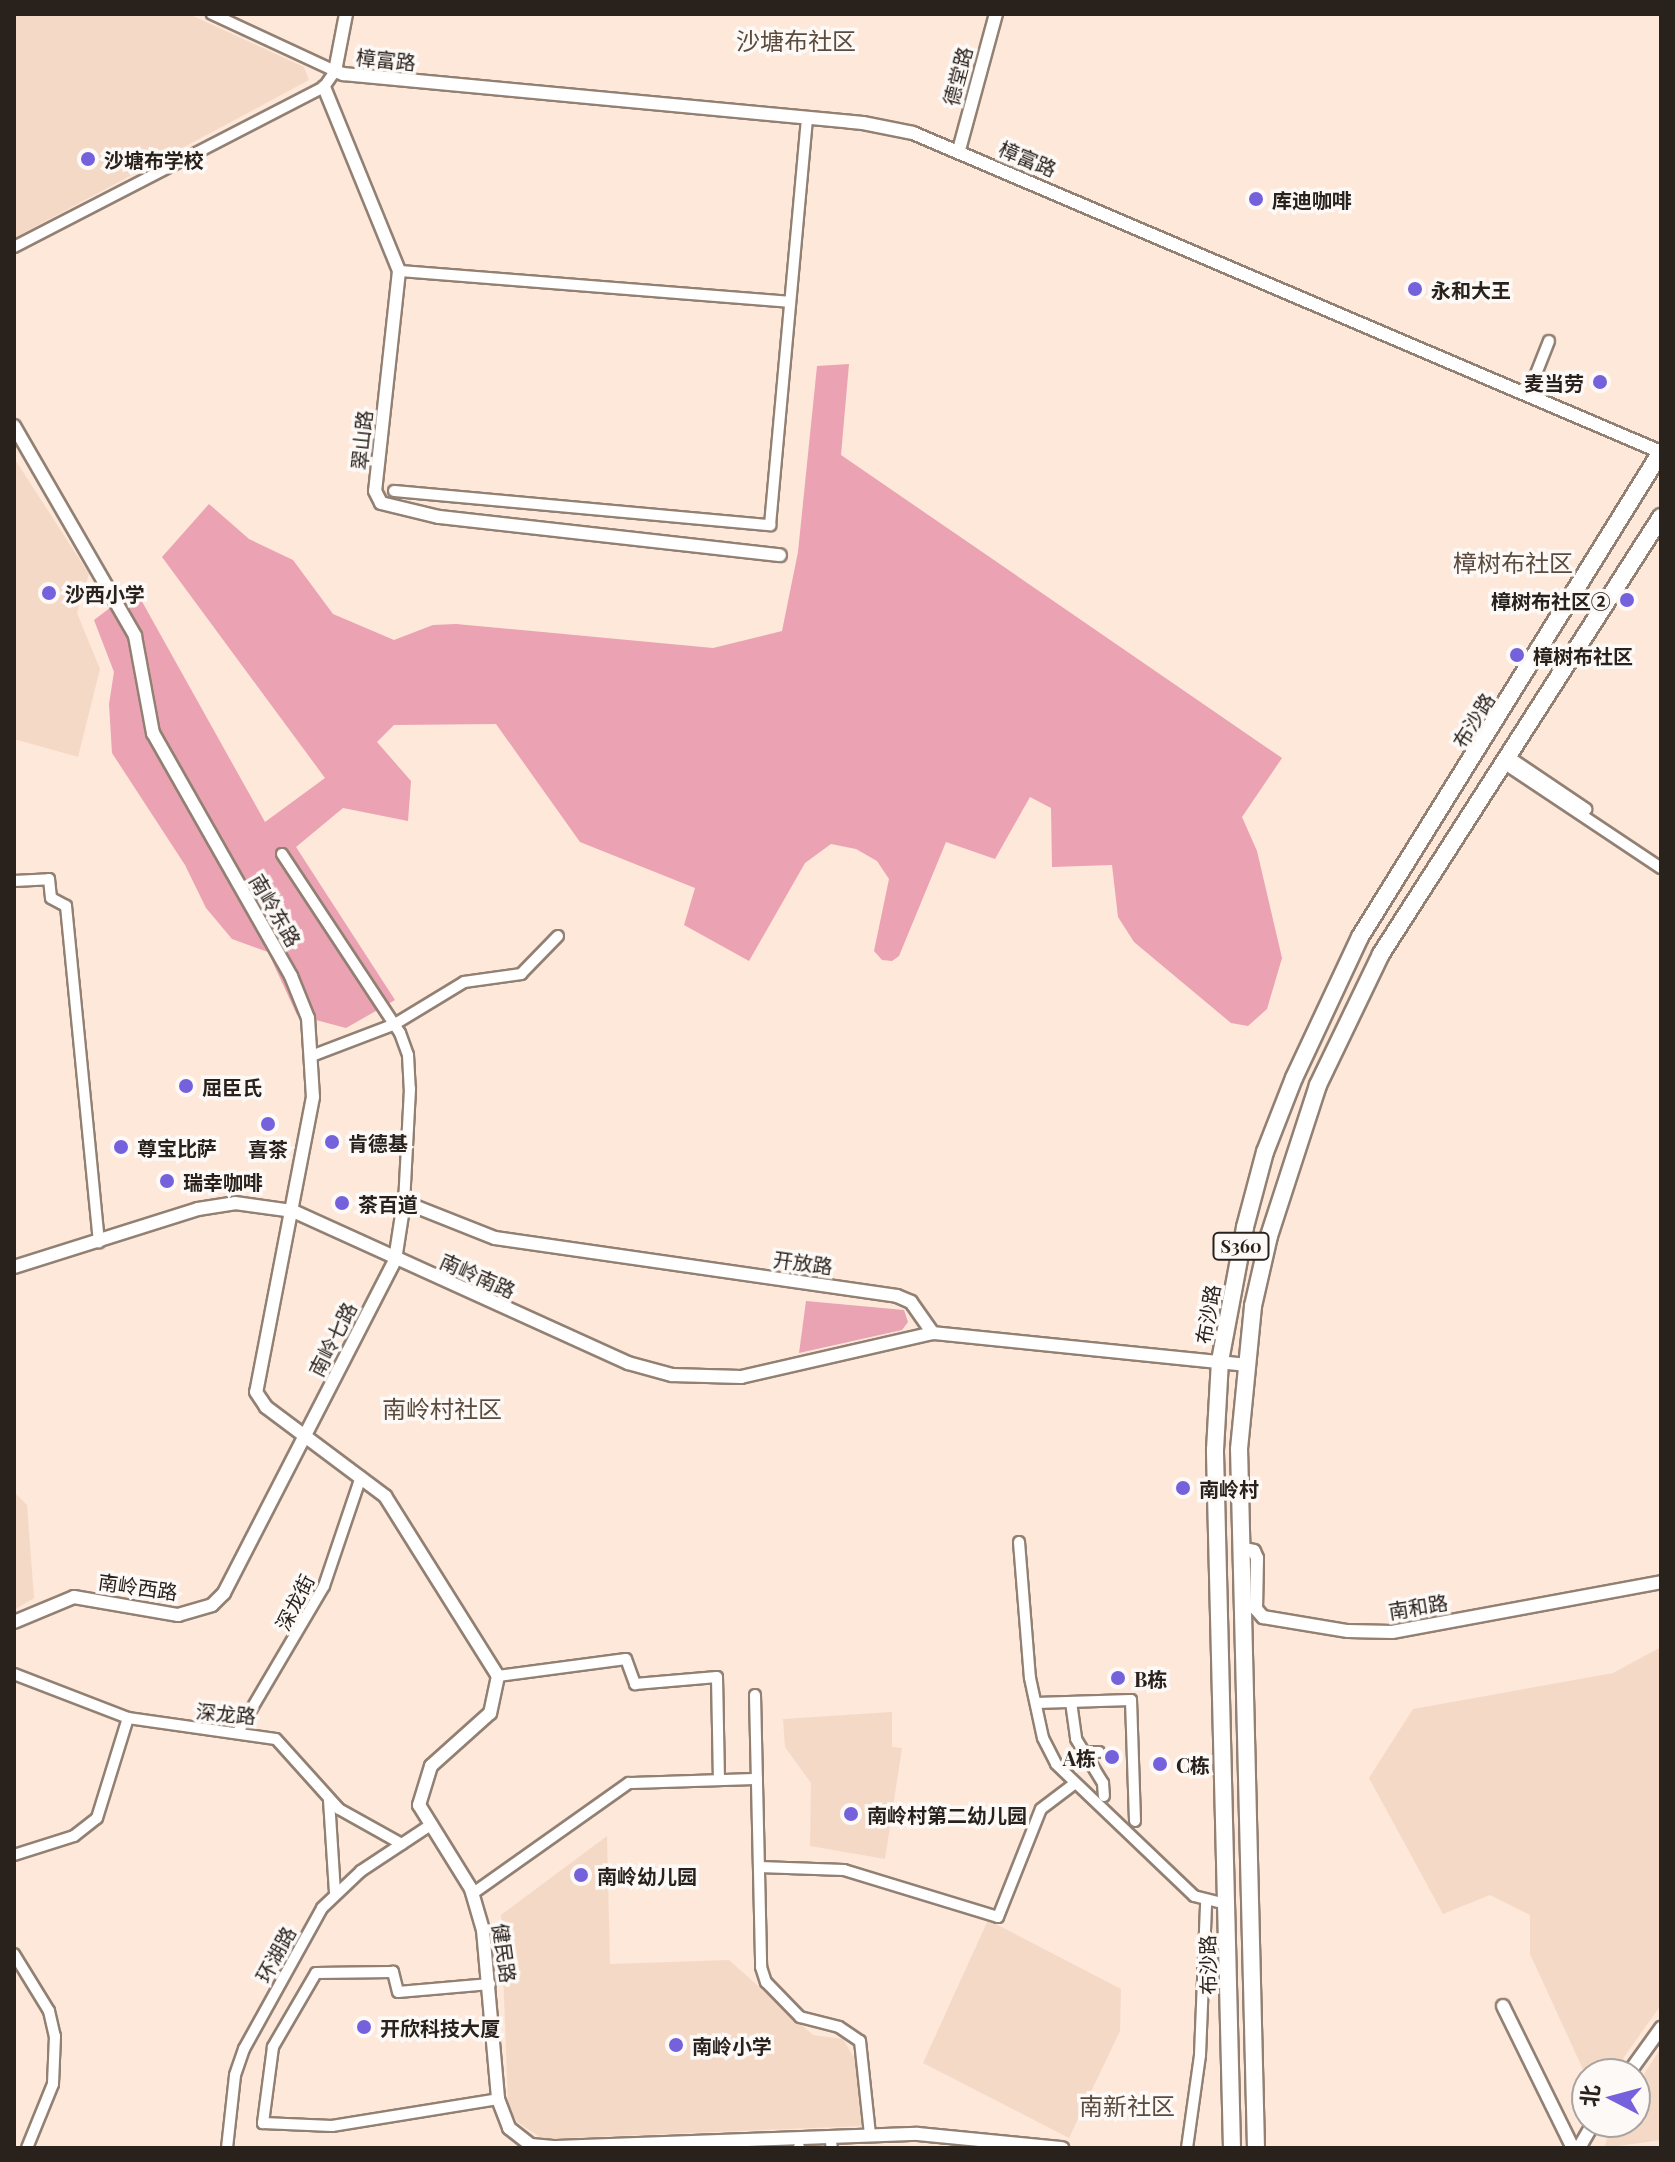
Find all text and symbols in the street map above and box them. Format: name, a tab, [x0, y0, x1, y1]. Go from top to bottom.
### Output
district label: 沙塘布社区	[736, 27, 856, 55]
street label: 樟富路	[355, 44, 417, 74]
street label: 德堂路	[938, 44, 976, 108]
street label: 樟富路	[996, 135, 1060, 181]
place label: 沙塘布学校	[104, 147, 204, 171]
marker: 沙塘布学校	[79, 150, 97, 168]
place label: 库迪咖啡	[1272, 187, 1352, 211]
marker: 库迪咖啡	[1247, 190, 1265, 208]
place label: 永和大王	[1431, 277, 1511, 301]
marker: 永和大王	[1406, 280, 1424, 298]
place label: 麦当劳	[1524, 370, 1584, 394]
marker: 麦当劳	[1591, 373, 1609, 391]
street label: 翠山路	[346, 409, 376, 471]
district label: 樟树布社区	[1453, 549, 1573, 577]
place label: 沙西小学	[65, 581, 145, 605]
marker: 沙西小学	[40, 584, 58, 602]
place label: 樟树布社区②	[1491, 588, 1611, 612]
marker: 樟树布社区②	[1618, 591, 1636, 609]
place label: 樟树布社区	[1533, 643, 1633, 667]
marker: 樟树布社区	[1508, 646, 1526, 664]
street label: 布沙路	[1447, 688, 1499, 752]
street label: 南岭东路	[246, 869, 306, 951]
place label: 屈臣氏	[202, 1074, 262, 1098]
marker: 屈臣氏	[177, 1077, 195, 1095]
marker: 喜茶	[259, 1115, 277, 1133]
place label: 肯德基	[348, 1130, 408, 1154]
marker: 肯德基	[323, 1133, 341, 1151]
place label: 尊宝比萨	[137, 1135, 217, 1159]
place label: 喜茶	[248, 1136, 288, 1160]
marker: 尊宝比萨	[112, 1138, 130, 1156]
place label: 瑞幸咖啡	[183, 1169, 263, 1193]
marker: 瑞幸咖啡	[158, 1172, 176, 1190]
place label: 茶百道	[358, 1191, 418, 1215]
marker: 茶百道	[333, 1194, 351, 1212]
road number: S360	[1211, 1232, 1271, 1260]
street label: 开放路	[772, 1246, 834, 1278]
street label: 南岭南路	[437, 1248, 519, 1302]
street label: 布沙路	[1190, 1282, 1224, 1346]
street label: 南岭七路	[303, 1298, 361, 1380]
district label: 南岭村社区	[382, 1395, 502, 1423]
place label: 南岭村	[1199, 1476, 1259, 1500]
marker: 南岭村	[1174, 1479, 1192, 1497]
street label: 南岭西路	[97, 1569, 179, 1603]
street label: 深龙街	[270, 1570, 318, 1634]
street label: 南和路	[1386, 1589, 1450, 1623]
place label: B栋	[1134, 1666, 1167, 1690]
marker: B栋	[1109, 1669, 1127, 1687]
street label: 深龙路	[195, 1698, 257, 1728]
place label: A栋	[1063, 1745, 1096, 1769]
marker: A栋	[1103, 1748, 1121, 1766]
place label: C栋	[1176, 1752, 1210, 1776]
marker: C栋	[1151, 1755, 1169, 1773]
place label: 南岭村第二幼儿园	[867, 1802, 1027, 1826]
marker: 南岭村第二幼儿园	[842, 1805, 860, 1823]
place label: 南岭幼儿园	[597, 1863, 697, 1887]
marker: 南岭幼儿园	[572, 1866, 590, 1884]
street label: 环湖路	[250, 1922, 300, 1986]
street label: 健民路	[489, 1922, 521, 1984]
street label: 布沙路	[1194, 1935, 1220, 1995]
place label: 开欣科技大厦	[380, 2015, 500, 2039]
marker: 开欣科技大厦	[355, 2018, 373, 2036]
place label: 南岭小学	[692, 2033, 772, 2057]
marker: 南岭小学	[667, 2036, 685, 2054]
north arrow	[1571, 2058, 1651, 2138]
text: 北	[1573, 2083, 1605, 2108]
district label: 南新社区	[1079, 2092, 1175, 2120]

